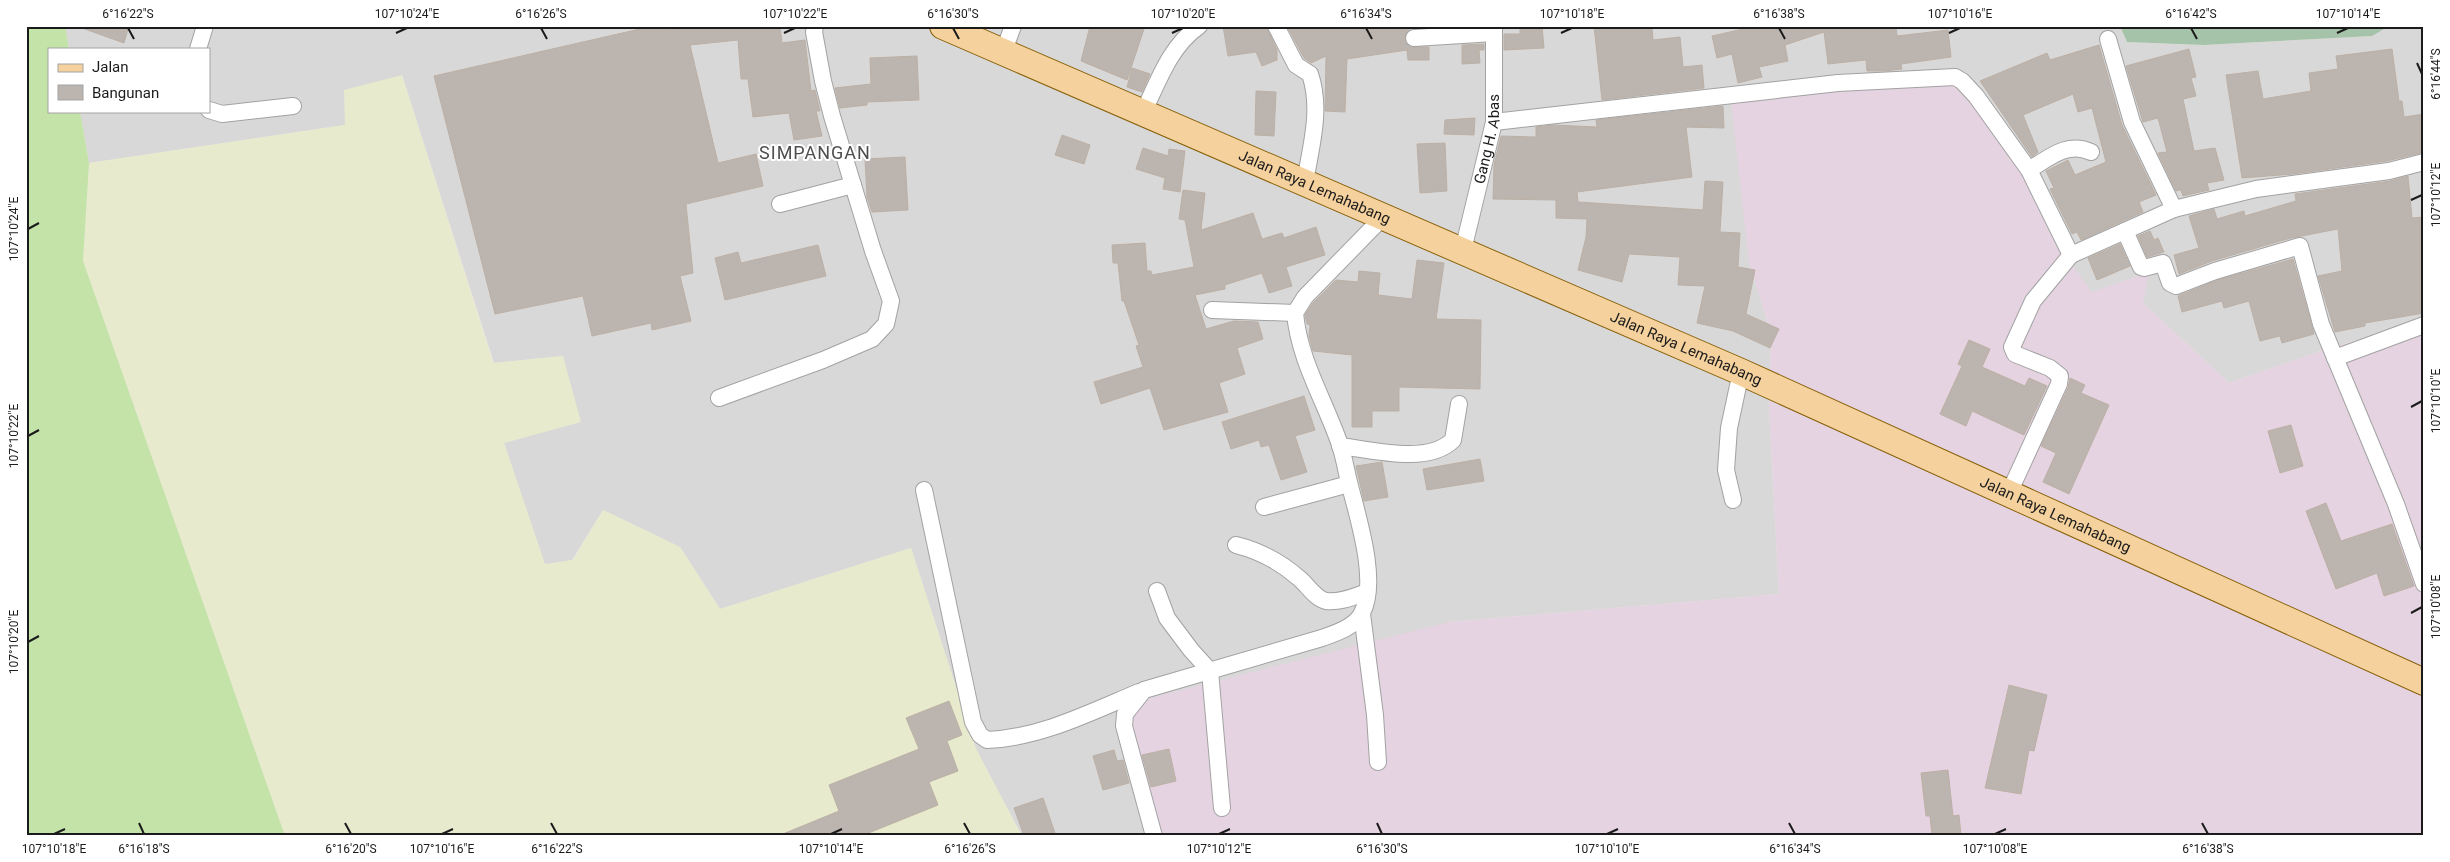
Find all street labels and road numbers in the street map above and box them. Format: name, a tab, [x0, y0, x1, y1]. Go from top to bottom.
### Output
street label: Gang H. Abas	[1470, 94, 1504, 186]
street label: Jalan Raya Lemahabang	[1236, 146, 1393, 228]
street label: Jalan Raya Lemahabang	[1607, 307, 1765, 389]
street label: Jalan Raya Lemahabang	[1977, 473, 2134, 557]

